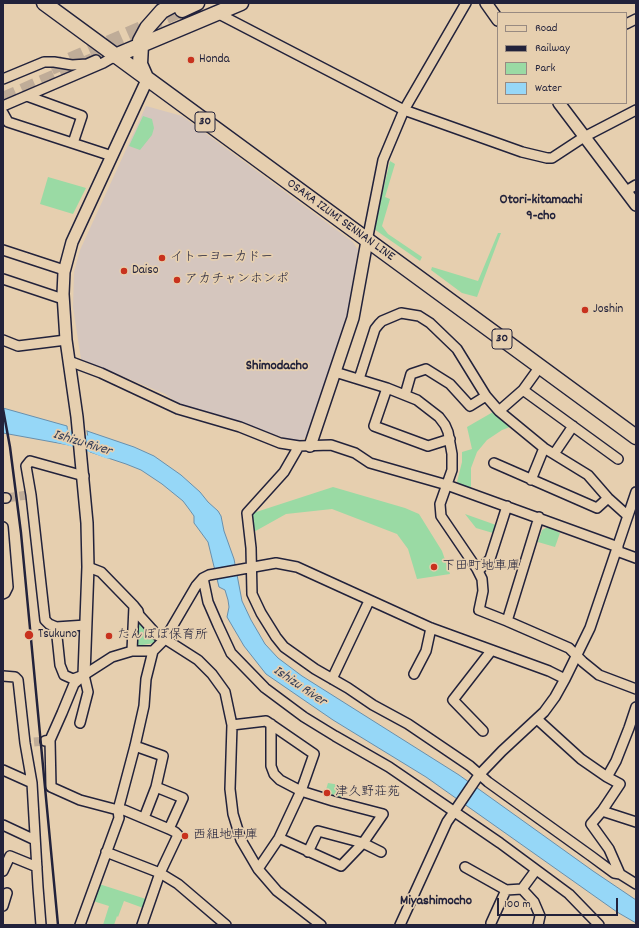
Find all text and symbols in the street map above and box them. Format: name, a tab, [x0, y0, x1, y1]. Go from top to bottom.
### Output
legend	[497, 12, 627, 104]
text: Road	[535, 20, 557, 37]
text: Railway	[535, 40, 570, 57]
place label: Honda	[199, 52, 230, 68]
marker: Honda	[186, 55, 196, 65]
text: Park	[535, 60, 555, 77]
text: Water	[535, 80, 562, 97]
road number: 30	[195, 112, 215, 132]
street label: OSAKA IZUMI SENNAN LINE	[283, 177, 397, 265]
district label: Otori-kitamachi 9-cho	[500, 193, 582, 226]
place label: イトーヨーカドー	[170, 250, 273, 266]
marker: イトーヨーカドー	[157, 253, 167, 263]
place label: Daiso	[132, 263, 158, 279]
marker: Daiso	[119, 266, 129, 276]
place label: アカチャンホンポ	[185, 272, 289, 288]
marker: アカチャンホンポ	[172, 275, 182, 285]
place label: Joshin	[593, 302, 623, 318]
marker: Joshin	[580, 305, 590, 315]
road number: 30	[492, 329, 512, 349]
district label: Shimodacho	[246, 359, 308, 375]
water label: Ishizu River	[51, 427, 113, 461]
place label: 下田町地車庫	[442, 559, 520, 575]
marker: 下田町地車庫	[429, 562, 439, 572]
place label: Tsukuno	[38, 627, 77, 643]
place label: たんぽぽ保育所	[117, 628, 208, 644]
marker: Tsukuno	[23, 629, 35, 641]
marker: たんぽぽ保育所	[104, 631, 114, 641]
water label: Ishizu River	[269, 663, 329, 711]
place label: 津久野荘苑	[335, 785, 400, 801]
marker: 津久野荘苑	[322, 788, 332, 798]
place label: 西組地車庫	[193, 828, 258, 844]
marker: 西組地車庫	[180, 831, 190, 841]
scale bar	[499, 890, 620, 916]
district label: Miyashimocho	[400, 894, 472, 910]
text: 100 m	[504, 896, 531, 913]

